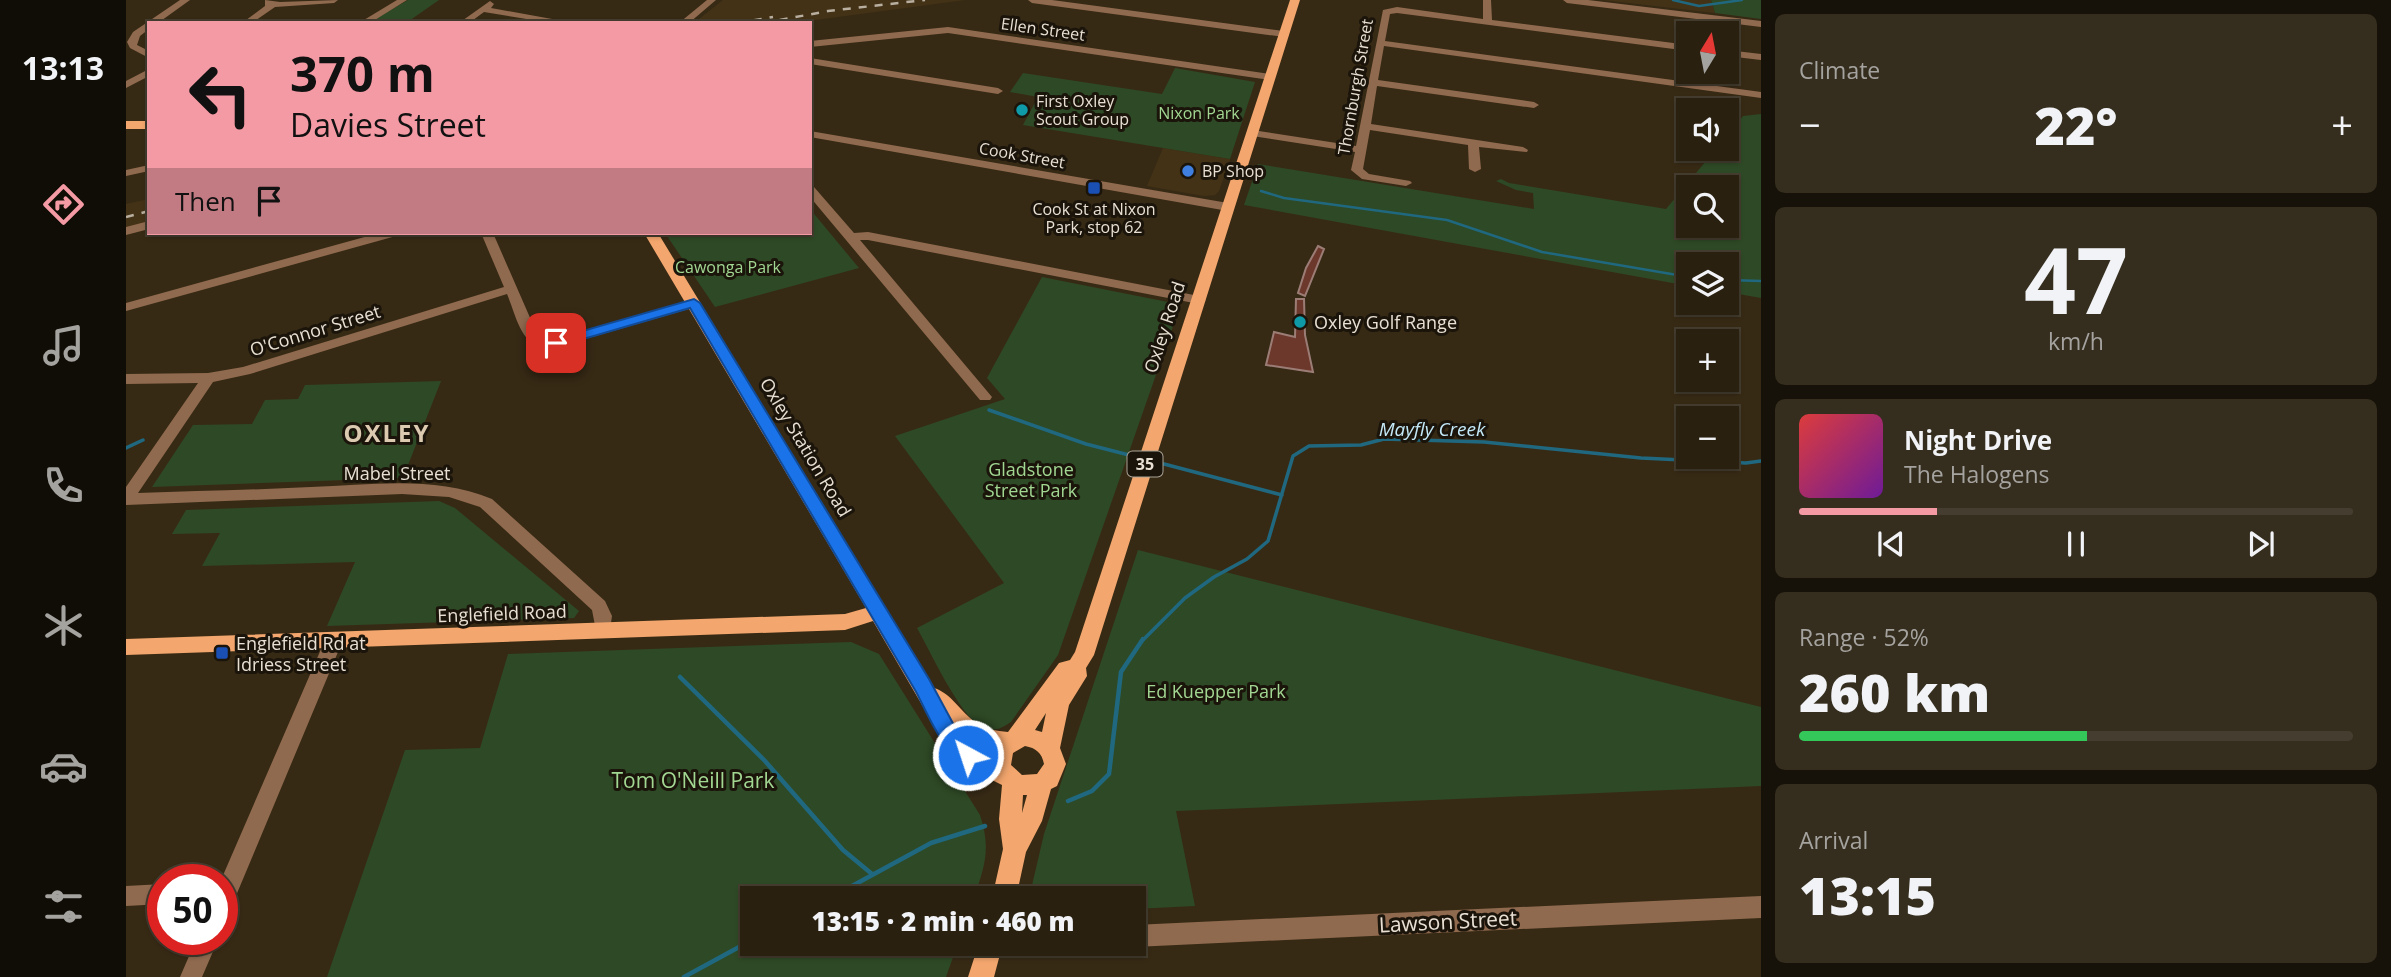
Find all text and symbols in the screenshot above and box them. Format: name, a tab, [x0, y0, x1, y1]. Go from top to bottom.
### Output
street label: Ellen Street	[1000, 12, 1087, 46]
street label: Thornburgh Street	[1332, 17, 1378, 157]
north arrow	[1676, 21, 1740, 84]
map controls	[1676, 21, 1739, 469]
text: 370 m	[290, 40, 435, 106]
text: 13:13	[22, 46, 104, 89]
icon: left	[175, 49, 266, 140]
text: Climate	[1799, 54, 1880, 86]
text: 22°	[2035, 89, 2117, 160]
place label: First Oxley Scout Group	[1036, 90, 1129, 130]
button: sound	[1676, 98, 1739, 161]
text: −	[1799, 98, 1821, 150]
text: +	[2331, 98, 2353, 150]
marker: First Oxley Scout Group	[1014, 102, 1030, 118]
park label: Nixon Park	[1158, 102, 1240, 124]
text: Davies Street	[290, 103, 486, 146]
street label: Cook Street	[977, 137, 1067, 173]
place label: BP Shop	[1202, 160, 1264, 182]
marker: BP Shop	[1180, 163, 1196, 179]
button: search	[1676, 175, 1739, 238]
icon: directions	[39, 180, 88, 229]
marker: Cook St at Nixon Park, stop 62	[1086, 180, 1102, 196]
icon: arrive	[250, 182, 288, 220]
text: Then	[175, 183, 236, 219]
place label: Cook St at Nixon Park, stop 62	[1032, 198, 1156, 238]
text: 47	[2024, 217, 2128, 341]
button: layers	[1676, 252, 1739, 315]
park label: Cawonga Park	[675, 256, 782, 278]
street label: Oxley Road	[1138, 278, 1190, 376]
street label: O'Connor Street	[247, 299, 383, 361]
place label: Oxley Golf Range	[1314, 310, 1457, 334]
pin	[526, 313, 586, 373]
marker: Oxley Golf Range	[1292, 314, 1308, 330]
icon: music	[39, 321, 88, 370]
icon: arrive	[537, 324, 575, 362]
text: km/h	[2048, 325, 2104, 357]
button: +	[1676, 329, 1739, 392]
street label: Oxley Station Road	[755, 373, 857, 521]
button: −	[1676, 406, 1739, 469]
district label: OXLEY	[343, 416, 431, 449]
water label: Mayfly Creek	[1379, 416, 1486, 442]
text: Night Drive	[1904, 422, 2052, 458]
road number: 35	[1128, 452, 1162, 477]
park label: Gladstone Street Park	[985, 457, 1078, 502]
text: The Halogens	[1904, 458, 2050, 490]
icon: phone	[39, 461, 88, 510]
street label: Mabel Street	[344, 461, 450, 485]
icon: previous	[1872, 525, 1910, 563]
icon: pause	[2057, 525, 2095, 563]
icon: next	[2242, 525, 2280, 563]
street label: Englefield Road	[437, 599, 567, 627]
icon: climate	[39, 601, 88, 650]
text: Range · 52%	[1799, 621, 1929, 653]
place label: Englefield Rd at Idriess Street	[236, 631, 366, 676]
marker: Englefield Rd at Idriess Street	[214, 645, 230, 661]
text: 260 km	[1799, 656, 1990, 727]
park label: Ed Kuepper Park	[1146, 679, 1286, 703]
position arrow	[931, 718, 1005, 792]
icon: car	[39, 742, 88, 791]
park label: Tom O'Neill Park	[612, 766, 774, 794]
text: Arrival	[1799, 824, 1868, 856]
text: 13:15	[1799, 859, 1936, 930]
speed limit sign: 50	[147, 864, 238, 955]
icon: filters	[39, 882, 88, 931]
text: 13:15 · 2 min · 460 m	[812, 903, 1074, 939]
street label: Lawson Street	[1378, 903, 1518, 939]

